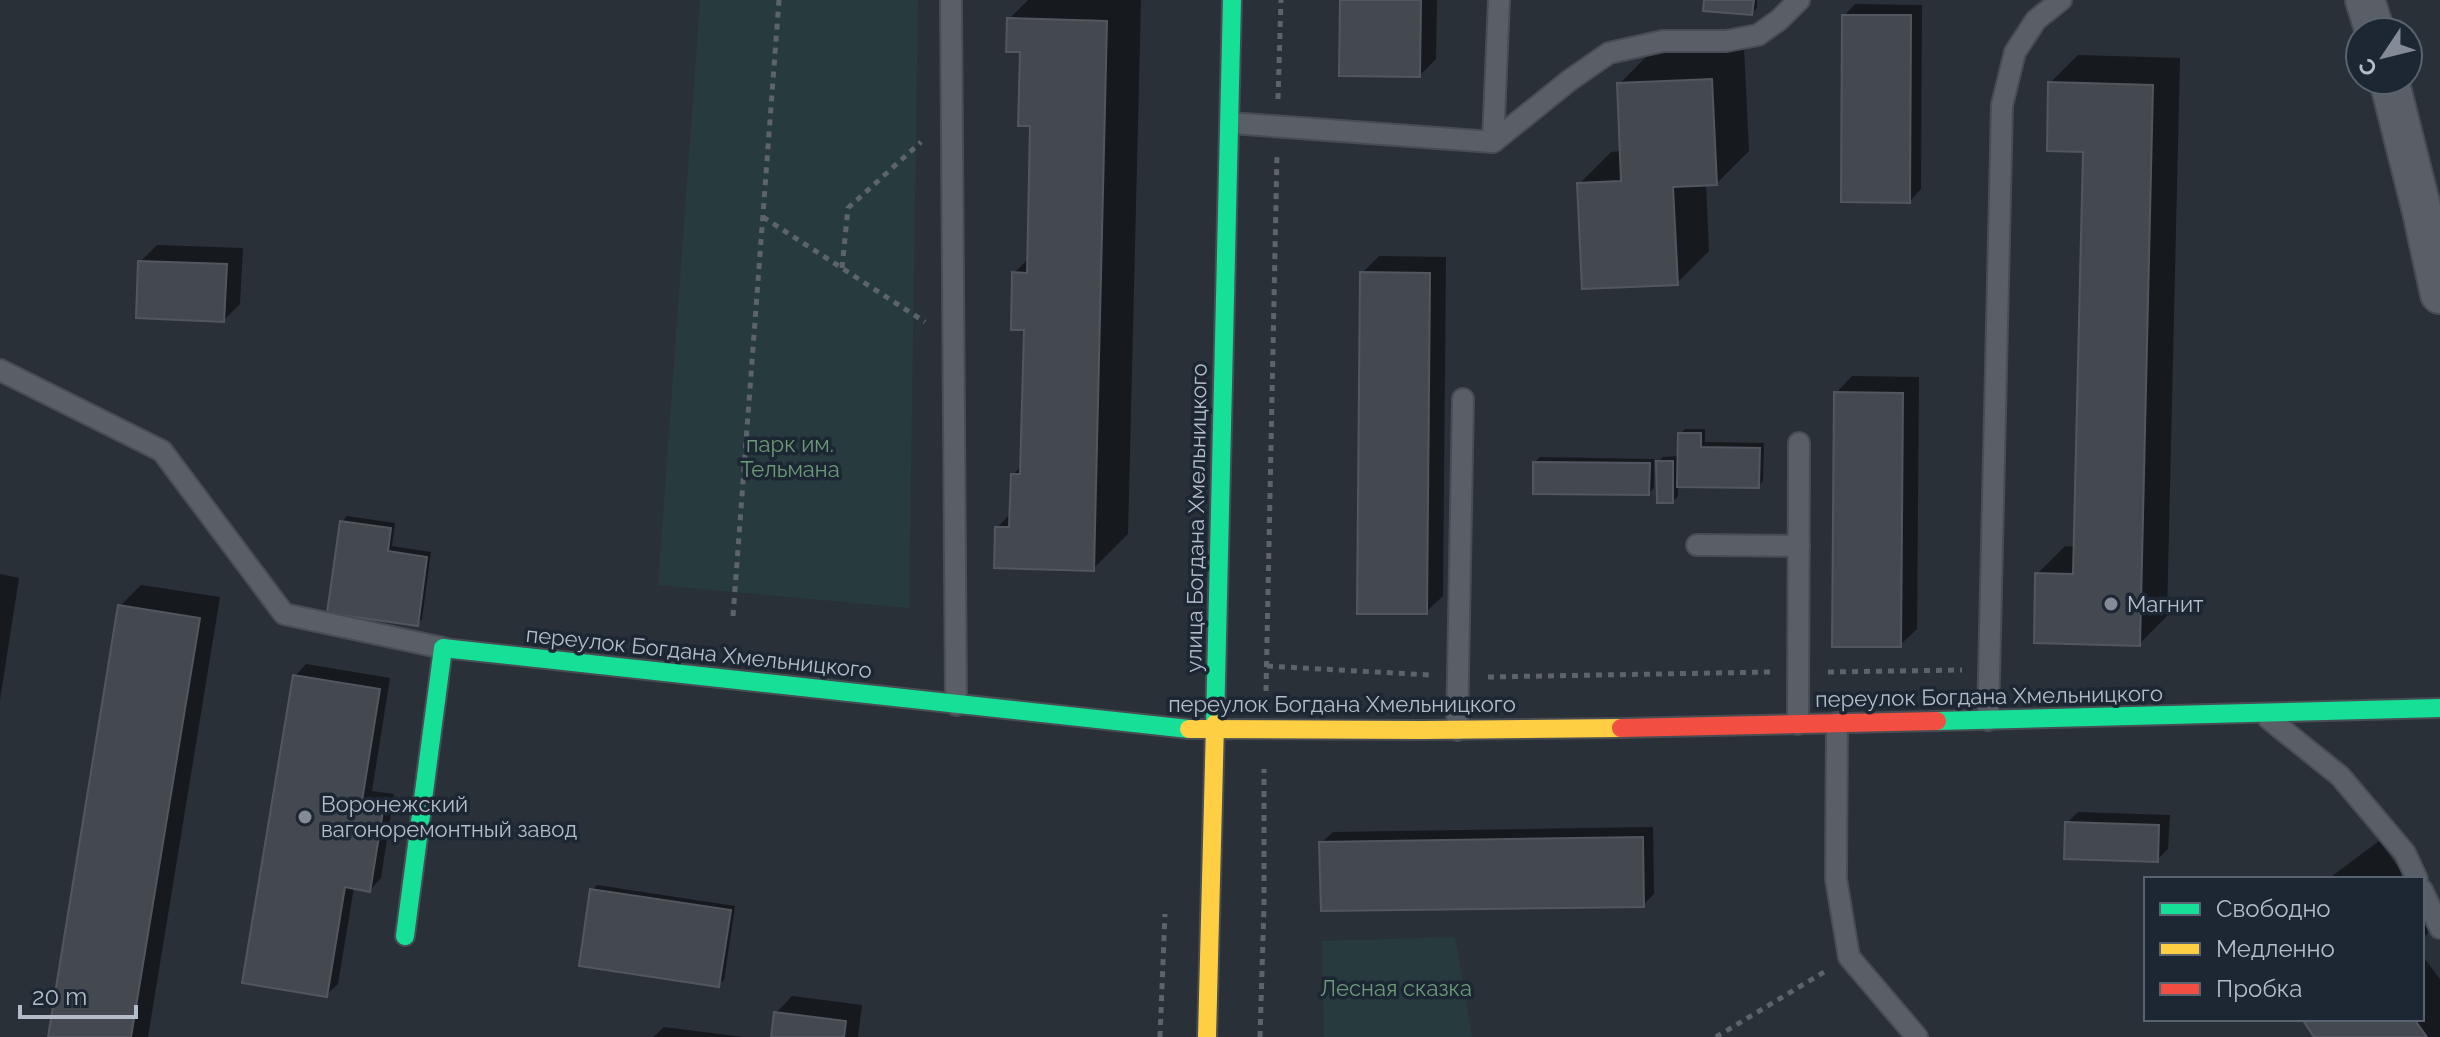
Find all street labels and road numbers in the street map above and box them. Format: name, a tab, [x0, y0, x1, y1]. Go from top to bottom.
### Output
street label: улица Богдана Хмельницкого	[1180, 363, 1212, 673]
street label: переулок Богдана Хмельницкого	[525, 621, 873, 683]
street label: переулок Богдана Хмельницкого	[1815, 680, 2163, 712]
street label: переулок Богдана Хмельницкого	[1168, 691, 1516, 717]

